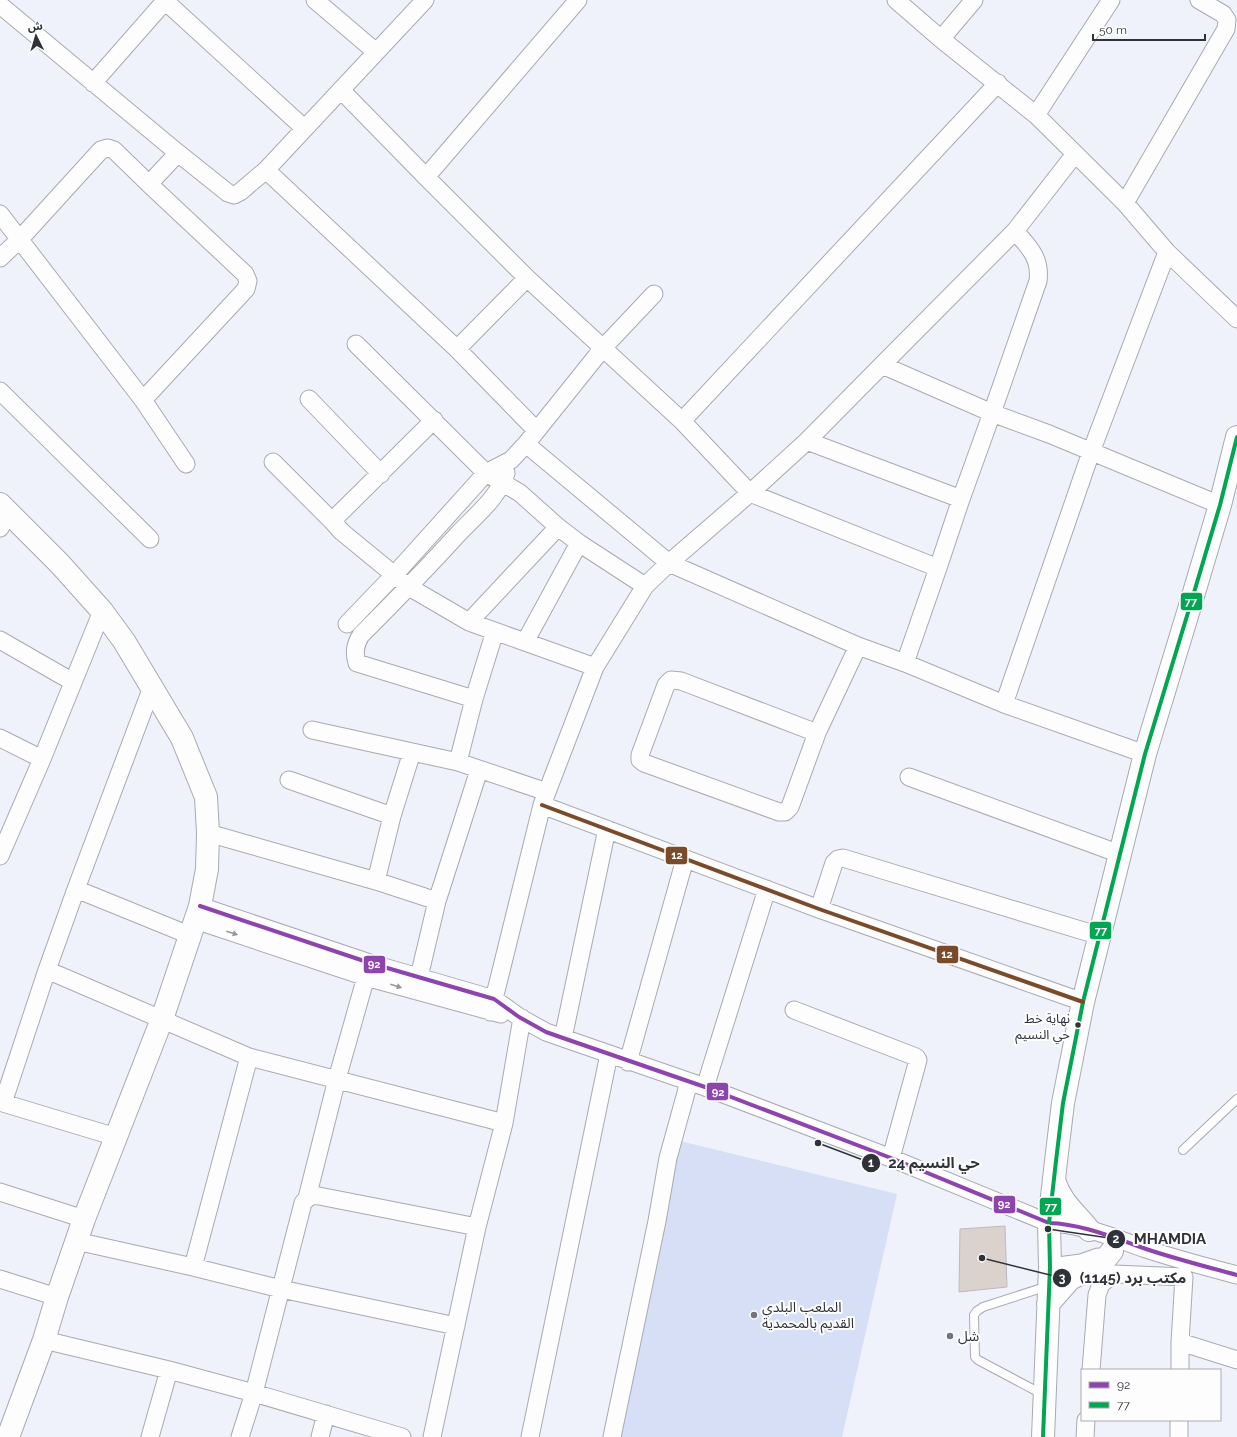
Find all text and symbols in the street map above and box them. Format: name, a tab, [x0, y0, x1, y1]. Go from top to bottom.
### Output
north arrow	[16, 16, 56, 56]
scale bar	[1093, 16, 1205, 42]
text: ش	[27, 19, 43, 34]
text: 50 m	[1099, 23, 1127, 37]
line badge: 77	[1180, 592, 1203, 611]
text: 77	[1185, 595, 1198, 608]
line badge: 12	[665, 846, 688, 865]
text: 12	[671, 849, 683, 862]
line badge: 77	[1089, 921, 1112, 940]
text: 77	[1095, 924, 1108, 937]
one-way arrow	[226, 930, 238, 936]
line badge: 12	[936, 945, 959, 964]
text: 12	[941, 948, 953, 961]
line badge: 92	[363, 955, 386, 974]
text: 92	[368, 958, 380, 971]
one-way arrow	[390, 983, 402, 989]
place label: نهاية خط حي النسيم	[1015, 1011, 1070, 1045]
marker: نهاية خط حي النسيم	[1073, 1020, 1083, 1030]
line badge: 92	[706, 1082, 729, 1101]
text: 92	[712, 1086, 724, 1099]
callout: حي النسيم 24	[861, 1149, 988, 1176]
text: حي النسيم 24	[888, 1154, 980, 1174]
text: 1	[868, 1156, 874, 1170]
line badge: 92	[993, 1195, 1016, 1214]
line badge: 77	[1039, 1197, 1062, 1216]
text: 92	[998, 1198, 1010, 1211]
text: 77	[1045, 1200, 1058, 1213]
callout: MHAMDIA	[1106, 1226, 1214, 1253]
text: MHAMDIA	[1134, 1230, 1207, 1248]
text: 2	[1113, 1232, 1120, 1246]
callout: مكتب برد (1145)	[1052, 1264, 1195, 1291]
text: مكتب برد (1145)	[1080, 1269, 1186, 1287]
text: 3	[1059, 1271, 1066, 1285]
place label: الملعب البلدي القديم بالمحمدية	[762, 1299, 854, 1334]
marker: الملعب البلدي القديم بالمحمدية	[749, 1310, 759, 1320]
place label: شل	[958, 1328, 979, 1345]
marker: شل	[945, 1331, 955, 1341]
legend	[1081, 1369, 1221, 1421]
text: 92	[1117, 1378, 1130, 1392]
text: 77	[1117, 1398, 1130, 1412]

